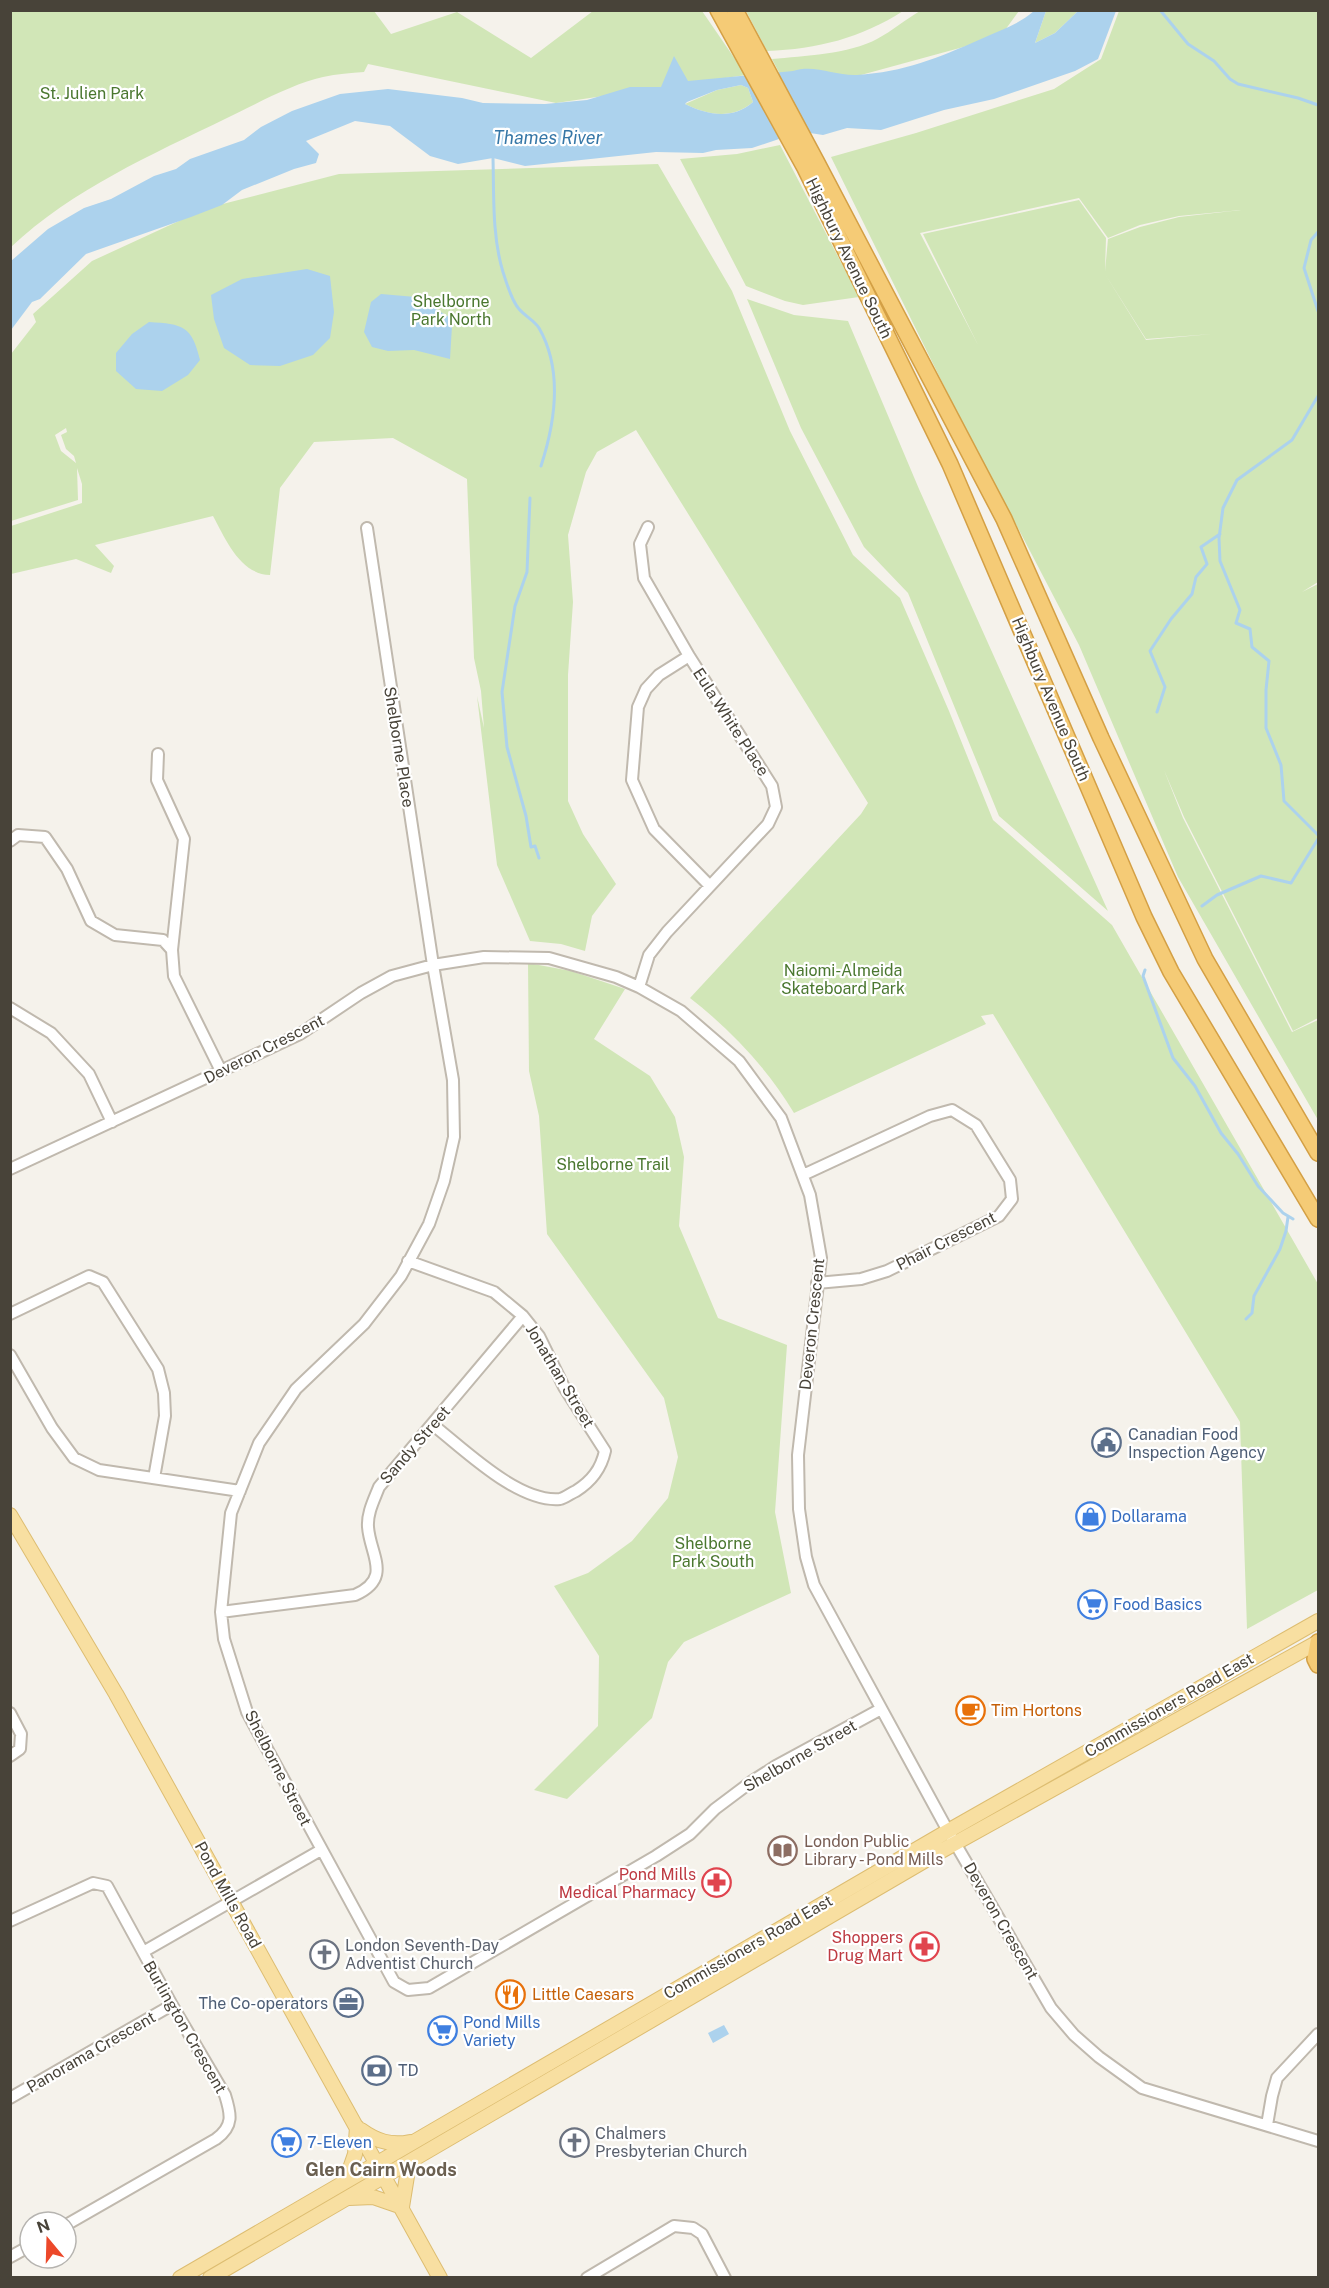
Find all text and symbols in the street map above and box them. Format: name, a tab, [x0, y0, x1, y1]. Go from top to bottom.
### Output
park label: St. Julien Park	[40, 84, 144, 103]
water label: Thames River	[494, 127, 603, 148]
street label: Highbury Avenue South	[802, 175, 896, 341]
park label: Shelborne Park North	[411, 292, 491, 329]
street label: Highbury Avenue South	[1008, 614, 1094, 784]
street label: Eula White Place	[689, 664, 773, 780]
street label: Shelborne Place	[380, 685, 418, 809]
park label: Naiomi-Almeida Skateboard Park	[781, 961, 905, 998]
street label: Deveron Crescent	[201, 1010, 327, 1088]
park label: Shelborne Trail	[556, 1155, 670, 1174]
street label: Phair Crescent	[893, 1208, 999, 1274]
street label: Deveron Crescent	[796, 1257, 828, 1391]
street label: Jonathan Street	[522, 1321, 598, 1431]
street label: Sandy Street	[376, 1402, 454, 1488]
place label: Canadian Food Inspection Agency	[1128, 1425, 1266, 1462]
public building icon: Canadian Food Inspection Agency	[1091, 1427, 1123, 1459]
shop icon: Dollarama	[1074, 1500, 1106, 1532]
place label: Dollarama	[1111, 1507, 1187, 1526]
park label: Shelborne Park South	[672, 1534, 754, 1571]
supermarket icon: Food Basics	[1076, 1588, 1108, 1620]
place label: Food Basics	[1113, 1595, 1202, 1614]
street label: Commissioners Road East	[1081, 1649, 1257, 1761]
cafe icon: Tim Hortons	[954, 1694, 986, 1726]
place label: Tim Hortons	[991, 1701, 1082, 1720]
street label: Shelborne Street	[241, 1707, 315, 1829]
street label: Shelborne Street	[740, 1716, 860, 1796]
place label: London Public Library - Pond Mills	[804, 1832, 943, 1869]
library icon: London Public Library - Pond Mills	[767, 1834, 799, 1866]
street label: Pond Mills Road	[191, 1838, 265, 1952]
street label: Deveron Crescent	[960, 1859, 1042, 1983]
place label: Pond Mills Medical Pharmacy	[559, 1865, 696, 1902]
pharmacy icon: Pond Mills Medical Pharmacy	[701, 1867, 733, 1899]
street label: Commissioners Road East	[660, 1891, 836, 2003]
place label: Shoppers Drug Mart	[827, 1928, 903, 1965]
pharmacy icon: Shoppers Drug Mart	[908, 1930, 940, 1962]
place label: London Seventh-Day Adventist Church	[345, 1936, 500, 1973]
church icon: London Seventh-Day Adventist Church	[308, 1938, 340, 1970]
street label: Burlington Crescent	[139, 1957, 231, 2097]
restaurant icon: Little Caesars	[495, 1978, 527, 2010]
place label: Little Caesars	[532, 1985, 634, 2004]
office icon: The Co-operators	[333, 1987, 365, 2019]
place label: The Co-operators	[199, 1994, 328, 2013]
street label: Panorama Crescent	[23, 2007, 159, 2097]
place label: Pond Mills Variety	[463, 2013, 540, 2050]
supermarket icon: Pond Mills Variety	[426, 2015, 458, 2047]
bank icon: TD	[361, 2054, 393, 2086]
place label: TD	[398, 2061, 419, 2080]
place label: Chalmers Presbyterian Church	[595, 2124, 747, 2161]
supermarket icon: 7-Eleven	[270, 2126, 302, 2158]
church icon: Chalmers Presbyterian Church	[558, 2126, 590, 2158]
place label: 7-Eleven	[307, 2133, 372, 2152]
district label: Glen Cairn Woods	[305, 2159, 457, 2180]
north arrow	[18, 2210, 78, 2270]
text: N	[34, 2215, 52, 2237]

